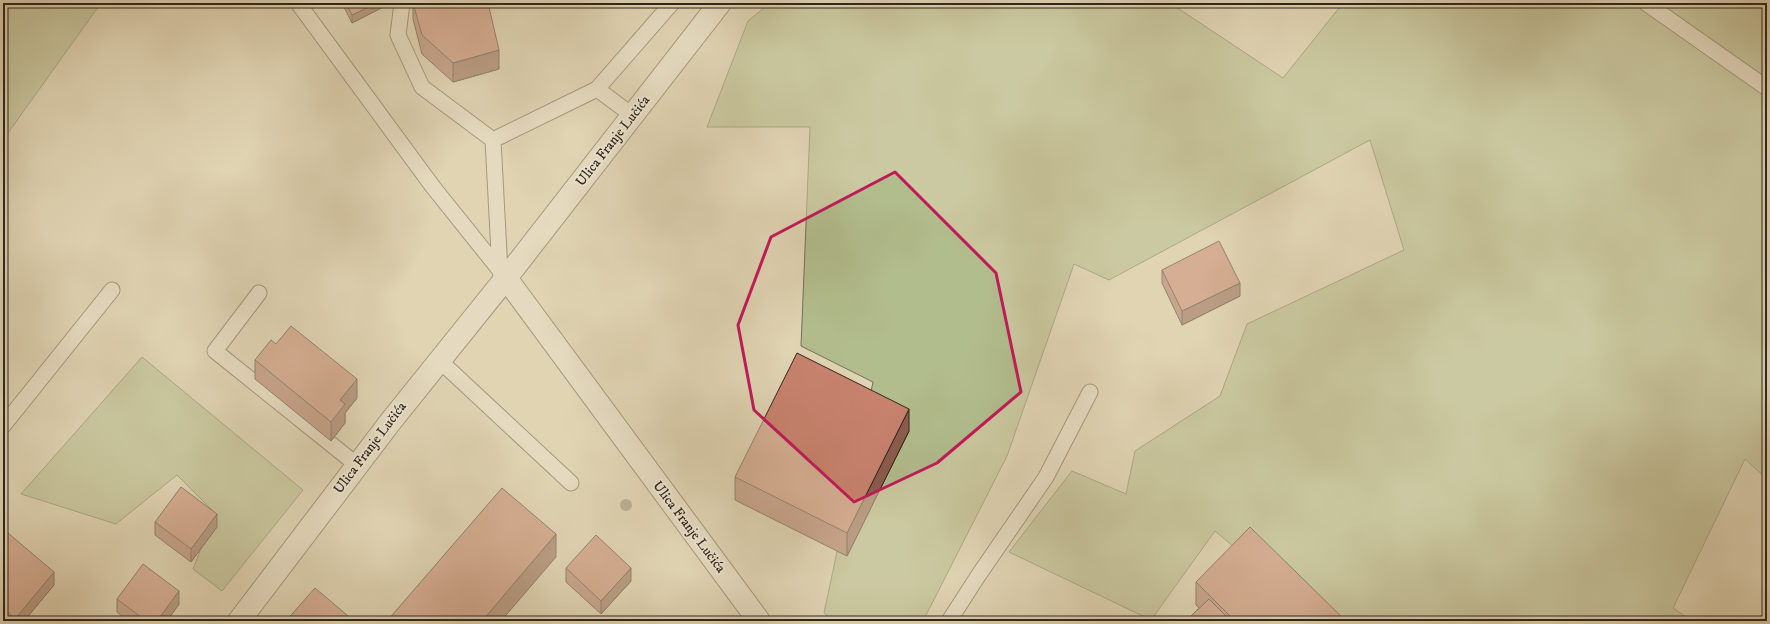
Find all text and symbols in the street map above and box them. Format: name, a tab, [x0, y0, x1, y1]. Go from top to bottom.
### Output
street label: Ulica Franje Lučića	[572, 92, 654, 190]
street label: Ulica Franje Lučića	[330, 398, 411, 498]
street label: Ulica Franje Lučića	[649, 477, 730, 577]

